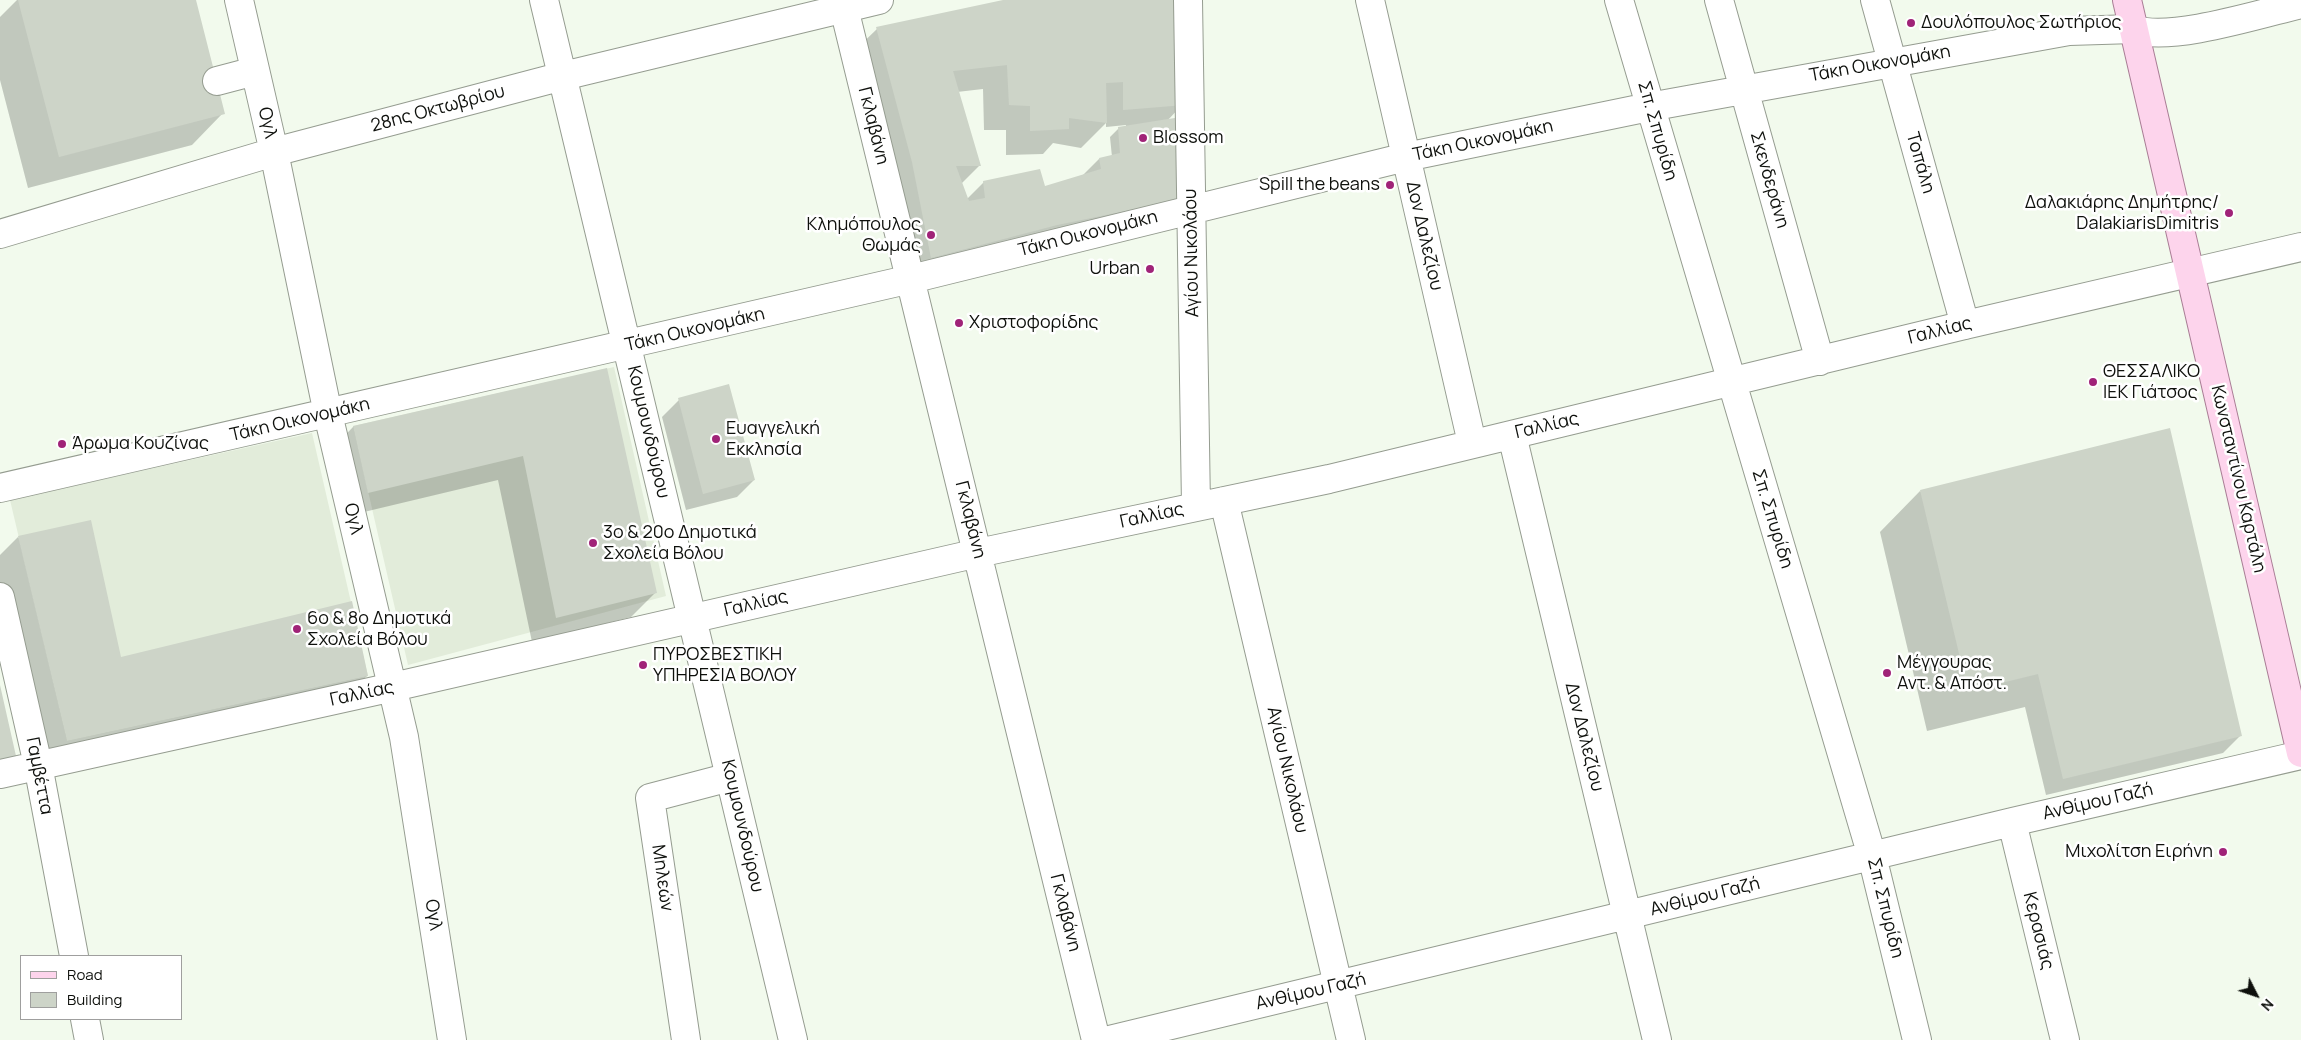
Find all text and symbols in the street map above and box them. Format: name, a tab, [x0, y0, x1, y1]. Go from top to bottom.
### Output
place label: Δουλόπουλος Σωτήριος	[1921, 12, 2122, 34]
marker: Δουλόπουλος Σωτήριος	[1905, 17, 1917, 29]
street label: Τάκη Οικονομάκη	[1808, 41, 1952, 87]
street label: Σπ. Σπυρίδη	[1632, 79, 1682, 183]
street label: 28ης Οκτωβρίου	[369, 81, 507, 137]
street label: Γκλαβάνη	[853, 85, 893, 167]
street label: Ογλ	[253, 105, 281, 141]
street label: Τάκη Οικονομάκη	[1411, 116, 1555, 166]
place label: Blossom	[1153, 127, 1224, 149]
street label: Σκενδεράνη	[1745, 129, 1793, 231]
street label: Τοπάλη	[1901, 130, 1939, 196]
marker: Blossom	[1137, 132, 1149, 144]
place label: Spill the beans	[1259, 174, 1380, 196]
marker: Spill the beans	[1384, 179, 1396, 191]
street label: Δον Δαλεζίου	[1401, 179, 1447, 293]
street label: Αγίου Νικολάου	[1180, 188, 1204, 318]
place label: Δαλακιάρης Δημήτρης/ DalakiarisDimitris	[2025, 192, 2219, 234]
street label: Τάκη Οικονομάκη	[1016, 206, 1160, 262]
marker: Δαλακιάρης Δημήτρης/ DalakiarisDimitris	[2223, 207, 2235, 219]
place label: Κλημόπουλος Θωμάς	[807, 214, 921, 256]
marker: Κλημόπουλος Θωμάς	[925, 229, 937, 241]
place label: Urban	[1090, 258, 1140, 280]
marker: Urban	[1144, 263, 1156, 275]
street label: Τάκη Οικονομάκη	[623, 303, 767, 357]
place label: Χριστοφορίδης	[969, 312, 1098, 334]
street label: Γαλλίας	[1906, 313, 1974, 349]
marker: Χριστοφορίδης	[953, 317, 965, 329]
place label: ΘΕΣΣΑΛΙΚΟ ΙΕΚ Γιάτσος	[2103, 361, 2200, 404]
street label: Κουμουνδούρου	[622, 364, 674, 500]
marker: ΘΕΣΣΑΛΙΚΟ ΙΕΚ Γιάτσος	[2087, 376, 2099, 388]
street label: Κωνσταντίνου Καρτάλη	[2206, 383, 2270, 575]
street label: Τάκη Οικονομάκη	[228, 393, 372, 447]
street label: Γαλλίας	[1513, 408, 1581, 444]
place label: Ευαγγελική Εκκλησία	[726, 418, 820, 460]
place label: Άρωμα Κουζίνας	[72, 433, 209, 455]
marker: Ευαγγελική Εκκλησία	[710, 433, 722, 445]
marker: Άρωμα Κουζίνας	[56, 438, 68, 450]
street label: Σπ. Σπυρίδη	[1747, 467, 1797, 571]
street label: Γκλαβάνη	[950, 479, 990, 561]
street label: Γαλλίας	[1118, 499, 1186, 533]
street label: Ογλ	[339, 501, 367, 537]
place label: 3ο & 20ο Δημοτικά Σχολεία Βόλου	[603, 522, 757, 564]
marker: 3ο & 20ο Δημοτικά Σχολεία Βόλου	[587, 537, 599, 549]
street label: Γαλλίας	[722, 586, 790, 622]
place label: 6ο & 8ο Δημοτικά Σχολεία Βόλου	[307, 608, 451, 650]
marker: 6ο & 8ο Δημοτικά Σχολεία Βόλου	[291, 623, 303, 635]
place label: ΠΥΡΟΣΒΕΣΤΙΚΗ ΥΠΗΡΕΣΙΑ ΒΟΛΟΥ	[653, 644, 797, 686]
place label: Μέγγουρας Αντ. & Απόστ.	[1897, 652, 2007, 694]
marker: ΠΥΡΟΣΒΕΣΤΙΚΗ ΥΠΗΡΕΣΙΑ ΒΟΛΟΥ	[637, 659, 649, 671]
marker: Μέγγουρας Αντ. & Απόστ.	[1881, 667, 1893, 679]
street label: Γαλλίας	[328, 677, 396, 711]
street label: Δον Δαλεζίου	[1560, 680, 1608, 794]
street label: Αγίου Νικολάου	[1262, 705, 1312, 835]
street label: Γαμβέττα	[21, 735, 57, 817]
street label: Κουμουνδούρου	[716, 758, 768, 894]
street label: Ανθίμου Γαζή	[2041, 779, 2155, 825]
place label: Μιχολίτση Ειρήνη	[2065, 841, 2213, 863]
street label: Μηλεών	[647, 843, 677, 913]
marker: Μιχολίτση Ειρήνη	[2217, 846, 2229, 858]
street label: Σπ. Σπυρίδη	[1862, 856, 1908, 960]
street label: Γκλαβάνη	[1045, 872, 1085, 954]
street label: Ανθίμου Γαζή	[1648, 873, 1762, 921]
street label: Κερασιάς	[2018, 890, 2058, 972]
street label: Ογλ	[420, 898, 446, 932]
legend	[20, 955, 182, 1020]
text: Road	[67, 964, 103, 985]
street label: Ανθίμου Γαζή	[1254, 969, 1368, 1015]
north arrow	[2231, 970, 2281, 1020]
text: Building	[67, 989, 122, 1010]
text: N	[2257, 995, 2278, 1015]

